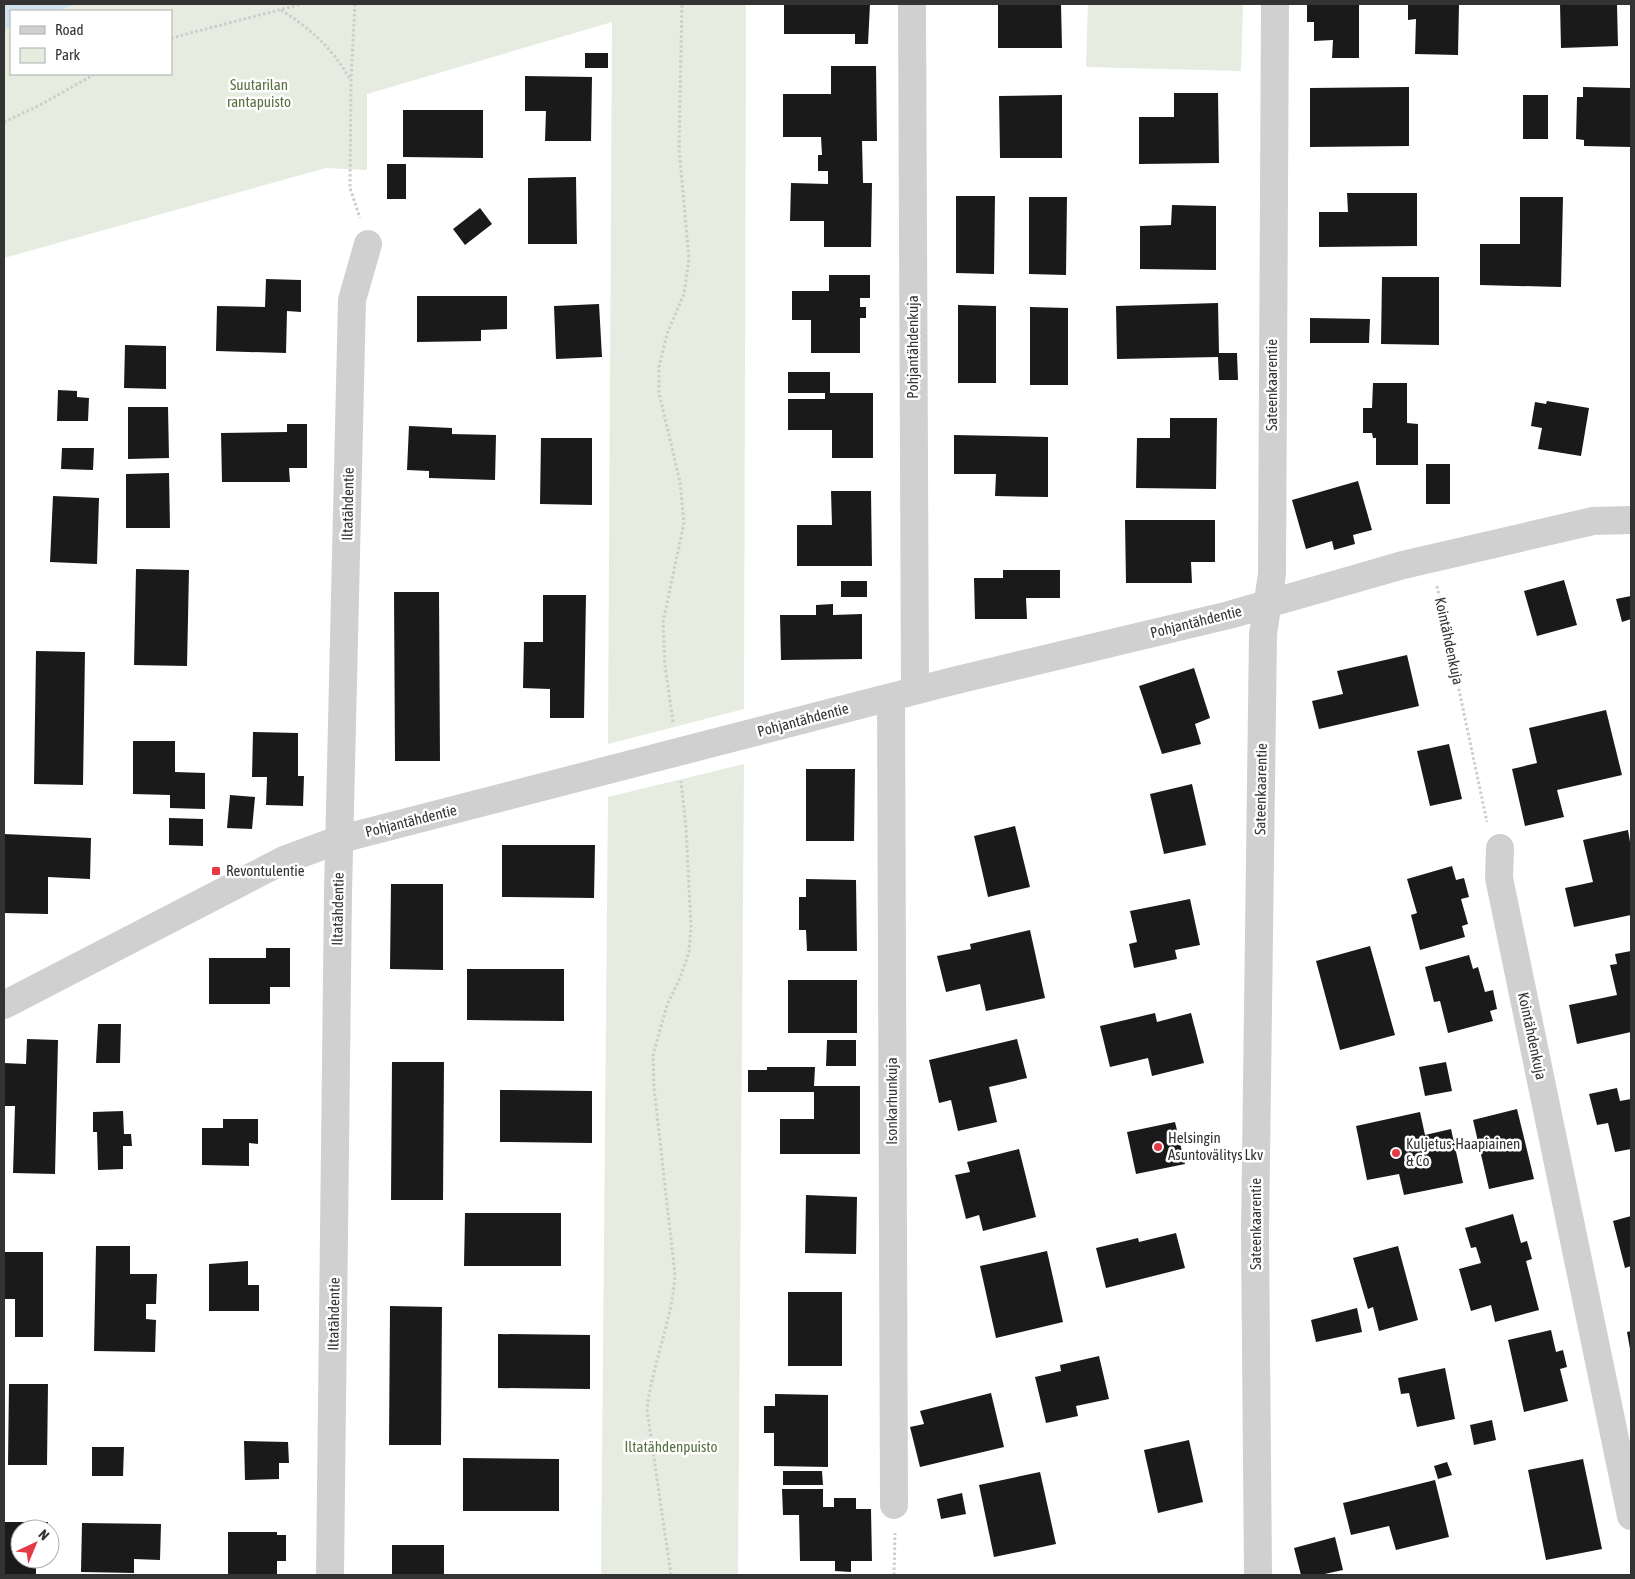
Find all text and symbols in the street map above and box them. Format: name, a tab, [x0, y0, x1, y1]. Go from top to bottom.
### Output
legend	[10, 10, 172, 75]
text: Road	[55, 21, 84, 38]
text: Park	[55, 46, 80, 63]
park label: Suutarilan rantapuisto	[227, 76, 291, 110]
street label: Pohjantähdenkuja	[904, 295, 921, 399]
street label: Sateenkaarentie	[1263, 339, 1280, 431]
street label: Iltatähdentie	[338, 467, 357, 541]
street label: Kointähdenkuja	[1432, 596, 1467, 686]
street label: Pohjantähdentie	[1148, 602, 1244, 641]
street label: Pohjantähdentie	[755, 699, 850, 740]
street label: Sateenkaarentie	[1251, 743, 1270, 835]
street label: Pohjantähdentie	[363, 801, 459, 840]
place label: Revontulentie	[226, 862, 305, 879]
marker: Revontulentie	[210, 865, 222, 877]
street label: Iltatähdentie	[328, 872, 347, 946]
street label: Kointähdenkuja	[1515, 991, 1550, 1081]
street label: Isonkarhunkuja	[883, 1057, 900, 1145]
place label: Helsingin Asuntovälitys Lkv	[1168, 1129, 1263, 1163]
place label: Kuljetus-Haapiainen & Co	[1406, 1135, 1520, 1169]
marker: Helsingin Asuntovälitys Lkv	[1152, 1141, 1164, 1153]
marker: Kuljetus-Haapiainen & Co	[1390, 1147, 1402, 1159]
street label: Sateenkaarentie	[1247, 1178, 1264, 1270]
street label: Iltatähdentie	[324, 1277, 343, 1351]
park label: Iltatähdenpuisto	[624, 1438, 718, 1455]
north arrow	[10, 1519, 60, 1569]
text: N	[36, 1526, 53, 1543]

